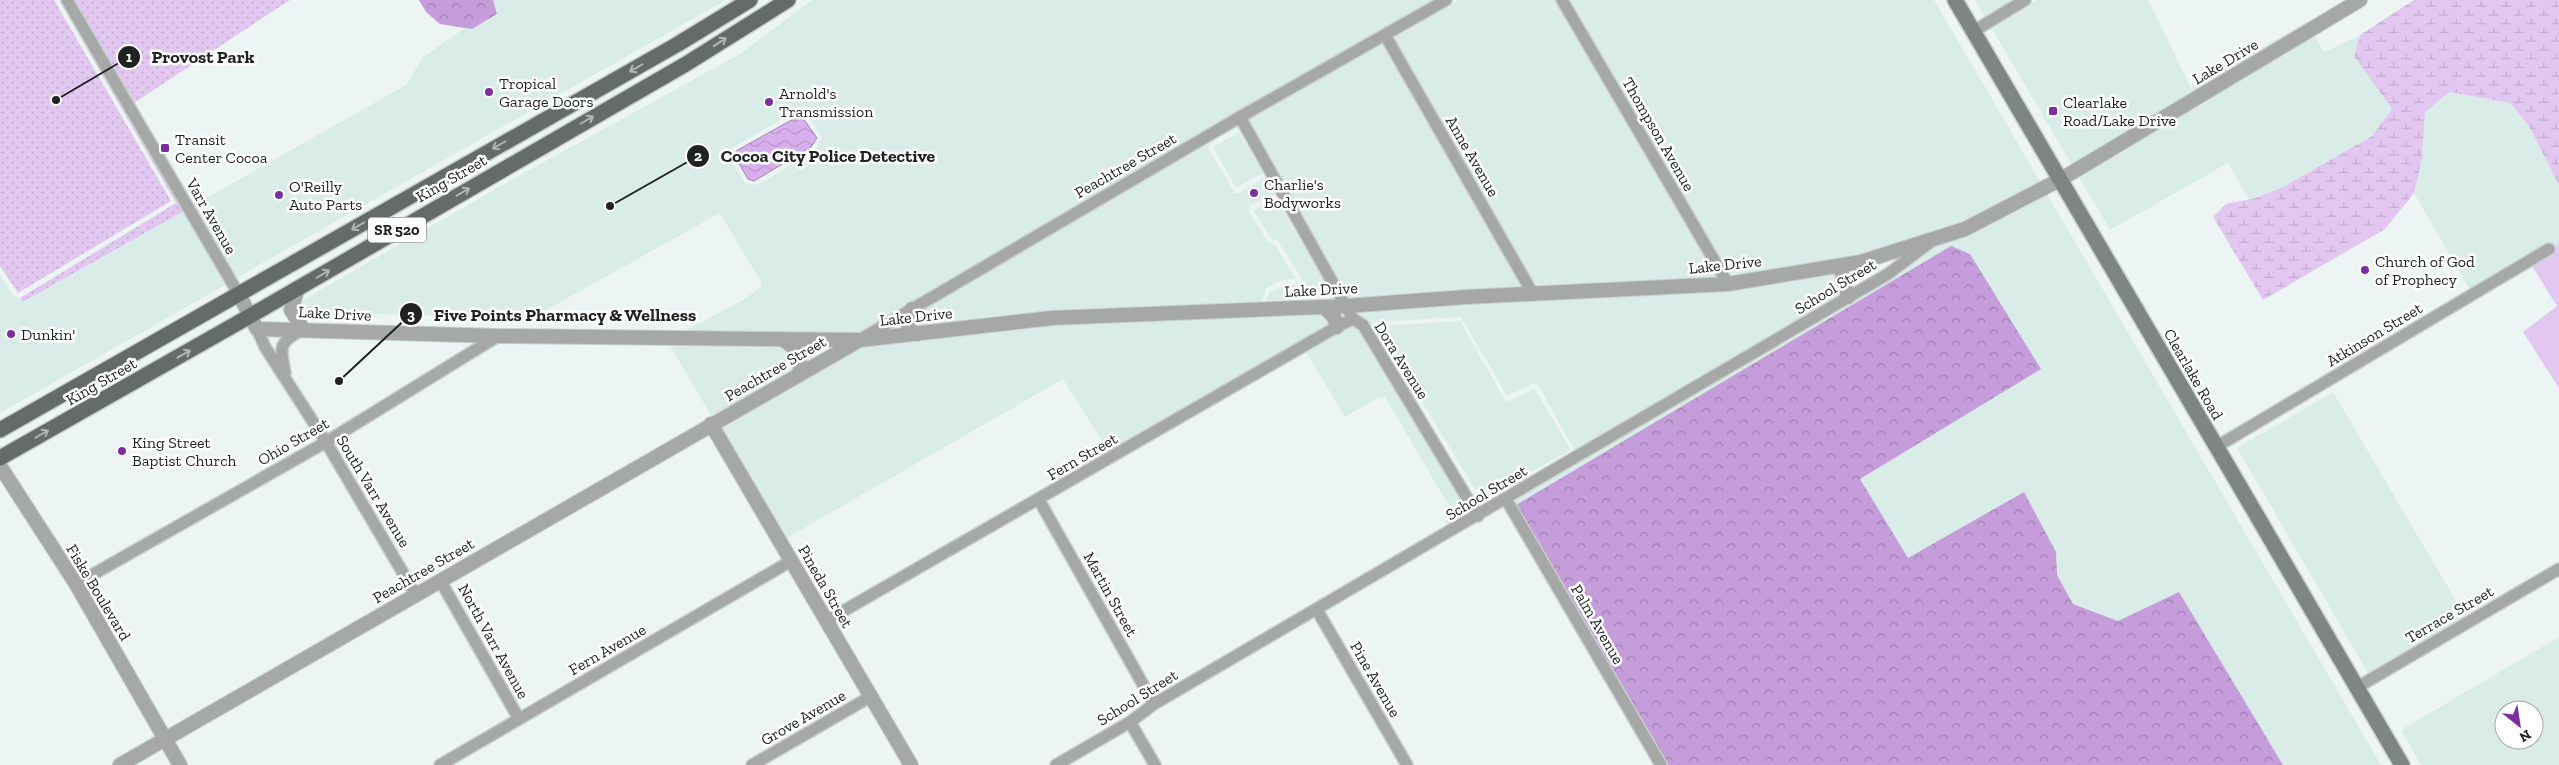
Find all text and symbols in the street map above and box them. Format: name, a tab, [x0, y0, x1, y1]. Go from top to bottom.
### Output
street label: Lake Drive	[2189, 34, 2262, 88]
one-way arrow	[713, 37, 727, 47]
callout: Provost Park	[117, 41, 265, 74]
text: Provost Park	[152, 46, 254, 68]
text: 1	[126, 48, 132, 66]
one-way arrow	[629, 64, 643, 74]
place label: Tropical Garage Doors	[499, 74, 594, 111]
street label: Thompson Avenue	[1618, 74, 1699, 194]
place label: Arnold's Transmission	[779, 84, 874, 121]
marker: Tropical Garage Doors	[483, 86, 495, 98]
place label: Clearlake Road/Lake Drive	[2063, 93, 2176, 130]
marker: Arnold's Transmission	[763, 96, 775, 108]
marker: Clearlake Road/Lake Drive	[2047, 105, 2059, 117]
street label: Anne Avenue	[1442, 112, 1503, 200]
one-way arrow	[579, 115, 594, 124]
street label: Peachtree Street	[1071, 129, 1179, 202]
place label: Transit Center Cocoa	[175, 130, 268, 167]
callout: Cocoa City Police Detective	[686, 139, 946, 172]
one-way arrow	[492, 141, 507, 150]
marker: Transit Center Cocoa	[159, 142, 171, 154]
text: Cocoa City Police Detective	[721, 145, 936, 167]
text: 2	[694, 147, 702, 165]
street label: King Street	[413, 151, 490, 206]
street label: Varr Avenue	[182, 174, 241, 257]
place label: Charlie's Bodyworks	[1264, 175, 1341, 212]
place label: O'Reilly Auto Parts	[289, 177, 362, 214]
one-way arrow	[455, 186, 470, 196]
marker: Charlie's Bodyworks	[1248, 187, 1260, 199]
marker: O'Reilly Auto Parts	[273, 189, 285, 201]
road number: SR 520	[368, 218, 426, 242]
one-way arrow	[351, 221, 365, 231]
street label: Lake Drive	[1688, 251, 1763, 278]
place label: Church of God of Prophecy	[2375, 252, 2475, 289]
street label: School Street	[1791, 255, 1879, 318]
marker: Church of God of Prophecy	[2359, 264, 2371, 276]
one-way arrow	[315, 268, 329, 278]
street label: Lake Drive	[1284, 278, 1358, 301]
callout: Five Points Pharmacy & Wellness	[399, 298, 707, 331]
street label: Atkinson Street	[2323, 298, 2426, 370]
street label: Lake Drive	[298, 302, 372, 325]
street label: Lake Drive	[879, 303, 954, 330]
text: Five Points Pharmacy & Wellness	[434, 304, 696, 326]
text: 3	[407, 306, 415, 324]
street label: Dora Avenue	[1370, 318, 1433, 403]
place label: Dunkin'	[21, 325, 75, 344]
street label: Clearlake Road	[2160, 325, 2227, 423]
marker: Dunkin'	[5, 328, 17, 340]
street label: Peachtree Street	[721, 332, 829, 405]
one-way arrow	[176, 348, 190, 358]
street label: King Street	[63, 354, 140, 409]
street label: Ohio Street	[254, 413, 332, 469]
one-way arrow	[35, 428, 49, 438]
street label: Fern Street	[1044, 429, 1121, 484]
street label: South Varr Avenue	[333, 432, 415, 551]
place label: King Street Baptist Church	[132, 433, 237, 470]
marker: King Street Baptist Church	[116, 445, 128, 457]
street label: School Street	[1442, 461, 1530, 524]
street label: Peachtree Street	[369, 534, 477, 607]
street label: Fiske Boulevard	[62, 541, 135, 644]
street label: Pineda Street	[794, 541, 857, 631]
street label: Martin Street	[1080, 549, 1142, 640]
street label: North Varr Avenue	[454, 581, 533, 702]
street label: Palm Avenue	[1567, 581, 1628, 667]
street label: Terrace Street	[2402, 582, 2497, 647]
street label: Fern Avenue	[565, 620, 649, 679]
street label: Pine Avenue	[1346, 638, 1405, 720]
street label: School Street	[1093, 665, 1181, 730]
street label: Grove Avenue	[757, 685, 849, 749]
north arrow	[2494, 700, 2544, 750]
text: N	[2516, 726, 2534, 746]

